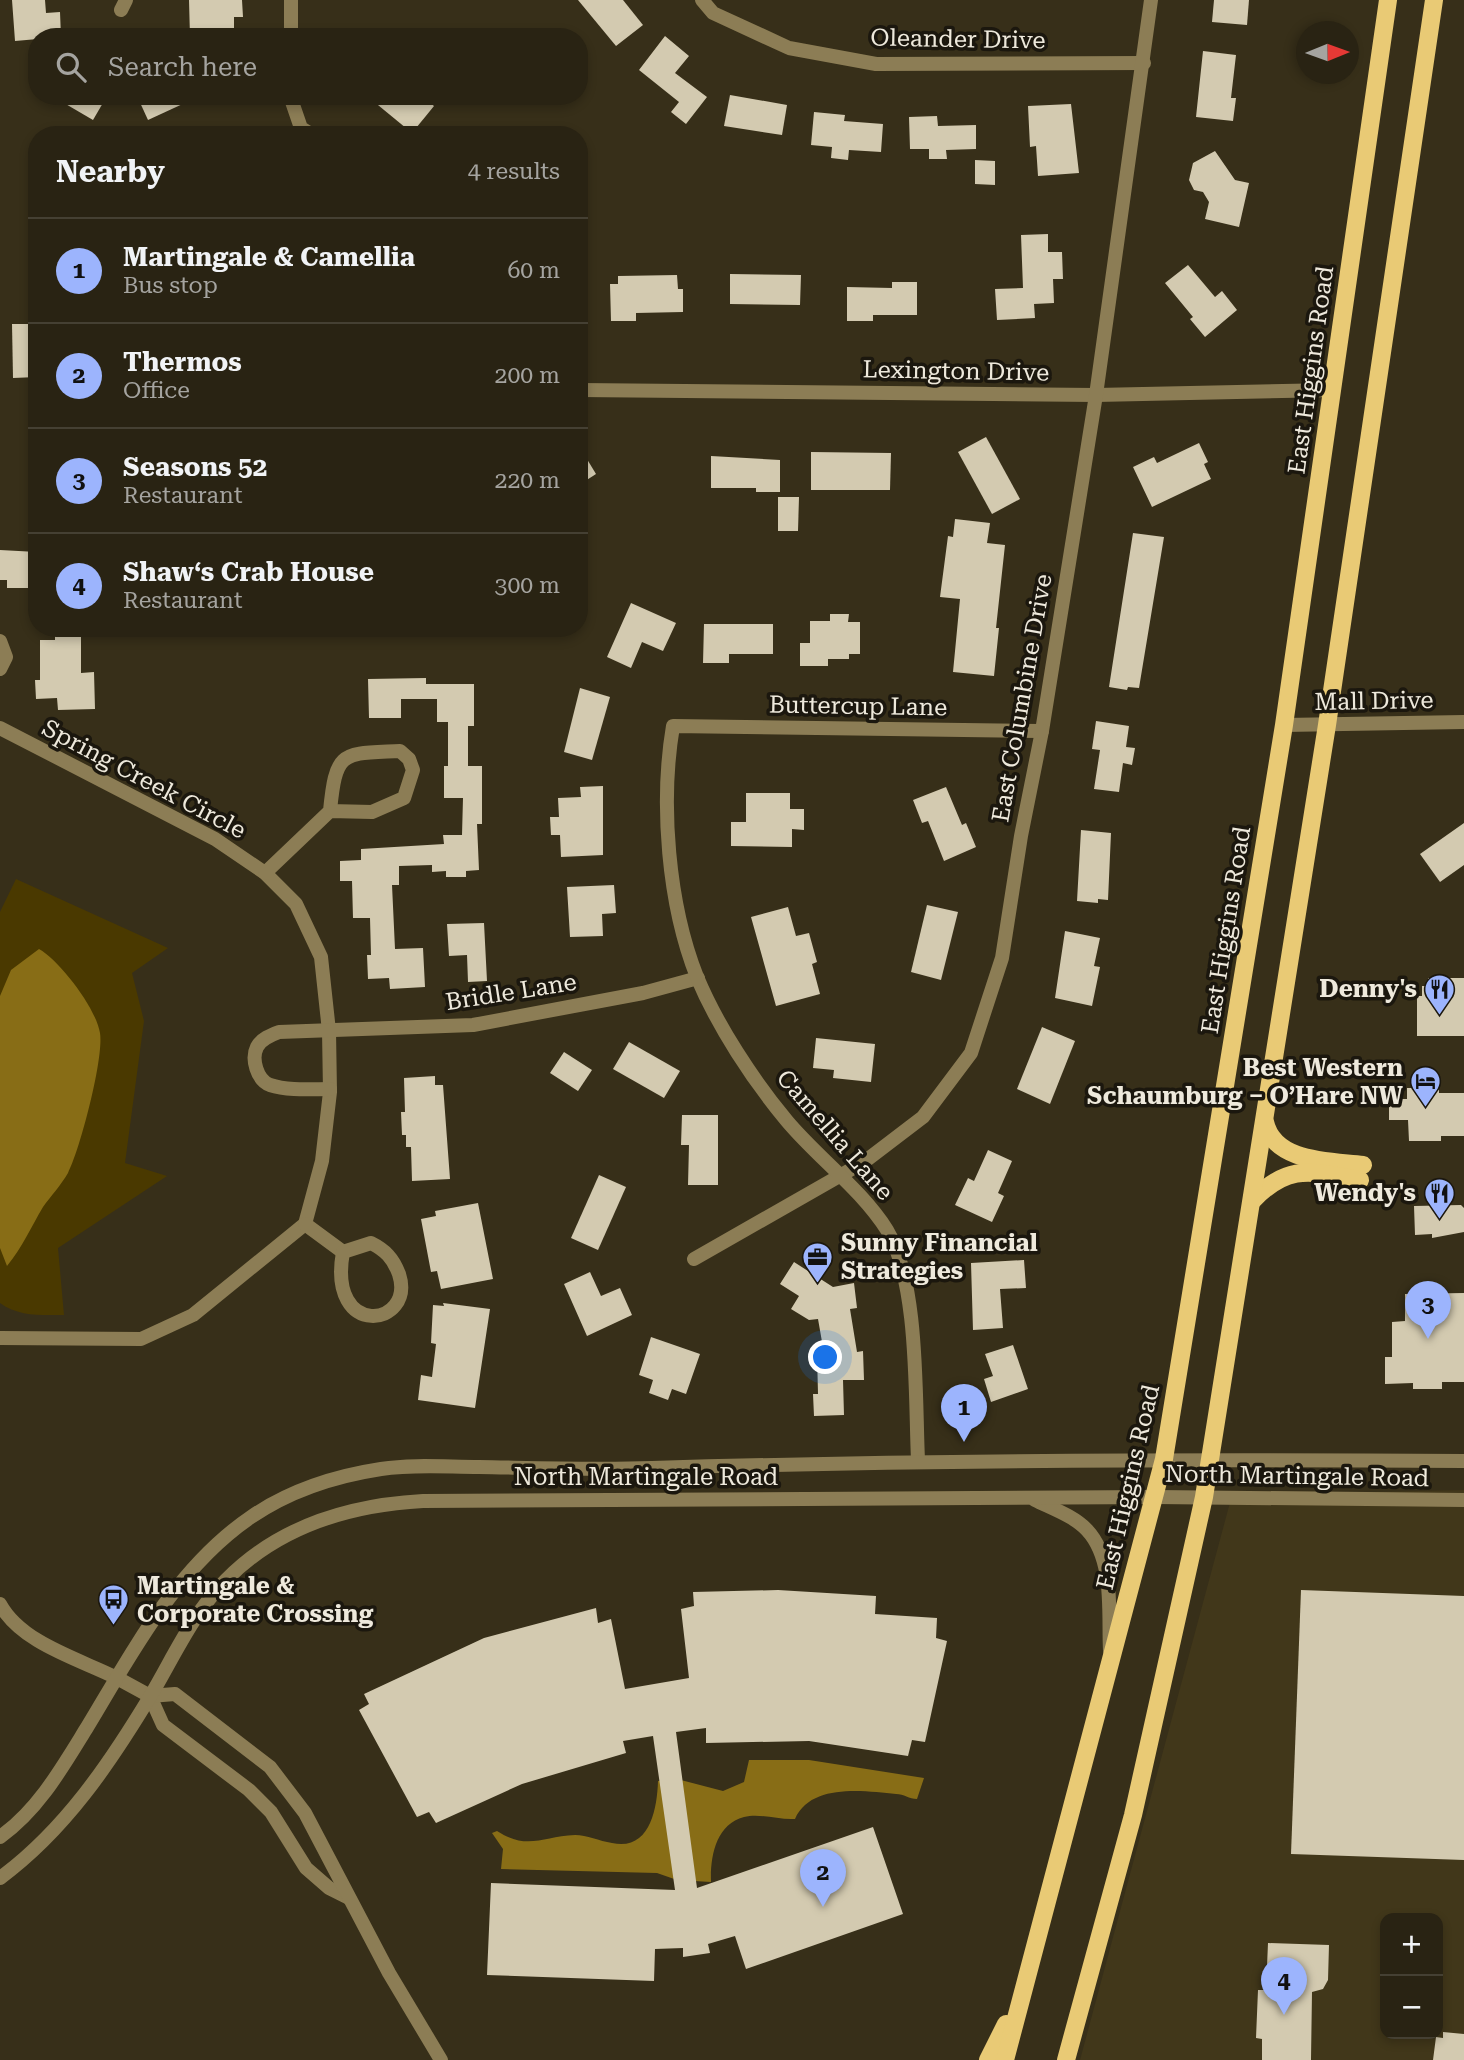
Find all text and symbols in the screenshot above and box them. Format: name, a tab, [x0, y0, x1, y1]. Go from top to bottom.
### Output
north arrow	[1296, 21, 1359, 84]
street label: Oleander Drive	[870, 23, 1046, 55]
search box	[28, 28, 588, 105]
icon: search	[52, 48, 90, 86]
text: Search here	[108, 52, 257, 82]
text: Nearby	[56, 154, 165, 189]
text: 4 results	[468, 158, 560, 185]
text: Martingale & Camellia	[123, 242, 415, 272]
text: 1	[73, 257, 85, 284]
text: 60 m	[507, 257, 560, 284]
street label: East Higgins Road	[1283, 264, 1339, 476]
text: Bus stop	[123, 272, 218, 299]
text: Thermos	[123, 347, 242, 377]
street label: Lexington Drive	[863, 355, 1049, 387]
text: 2	[73, 362, 85, 389]
text: 200 m	[495, 362, 560, 389]
text: Office	[123, 377, 190, 404]
text: Seasons 52	[123, 452, 267, 482]
text: 3	[73, 467, 85, 494]
text: 220 m	[495, 467, 560, 494]
text: Restaurant	[123, 482, 242, 509]
text: Shaw‘s Crab House	[123, 557, 374, 587]
text: 4	[73, 572, 85, 599]
text: 300 m	[495, 572, 560, 599]
street label: East Columbine Drive	[986, 572, 1058, 824]
text: Restaurant	[123, 587, 242, 614]
street label: Mall Drive	[1314, 686, 1434, 716]
street label: Buttercup Lane	[769, 690, 947, 722]
street label: Spring Creek Circle	[37, 713, 251, 845]
street label: East Higgins Road	[1196, 824, 1256, 1036]
street label: Bridle Lane	[443, 968, 579, 1016]
restaurant icon: Denny's	[1423, 972, 1457, 1016]
place label: Denny's	[1319, 975, 1417, 1003]
place label: Best Western Schaumburg – O’Hare NW	[1087, 1054, 1403, 1110]
street label: Camellia Lane	[771, 1064, 899, 1206]
hotel icon: Best Western Schaumburg – O’Hare NW	[1409, 1065, 1443, 1109]
restaurant icon: Wendy's	[1422, 1176, 1456, 1220]
place label: Wendy's	[1314, 1179, 1416, 1207]
place label: Sunny Financial Strategies	[841, 1229, 1038, 1285]
office icon: Sunny Financial Strategies	[801, 1240, 835, 1284]
pin: 3	[1405, 1281, 1451, 1339]
your location	[808, 1340, 842, 1374]
street label: East Higgins Road	[1091, 1382, 1165, 1592]
pin: 1	[941, 1384, 987, 1442]
street label: North Martingale Road	[1165, 1460, 1429, 1492]
street label: North Martingale Road	[514, 1463, 778, 1491]
place label: Martingale & Corporate Crossing	[137, 1572, 373, 1628]
bus stop icon: Martingale & Corporate Crossing	[97, 1583, 131, 1627]
pin: 2	[800, 1849, 846, 1907]
map controls	[1380, 1913, 1443, 2039]
button: +	[1380, 1913, 1443, 1976]
pin: 4	[1261, 1957, 1307, 2015]
button: −	[1380, 1976, 1443, 2039]

